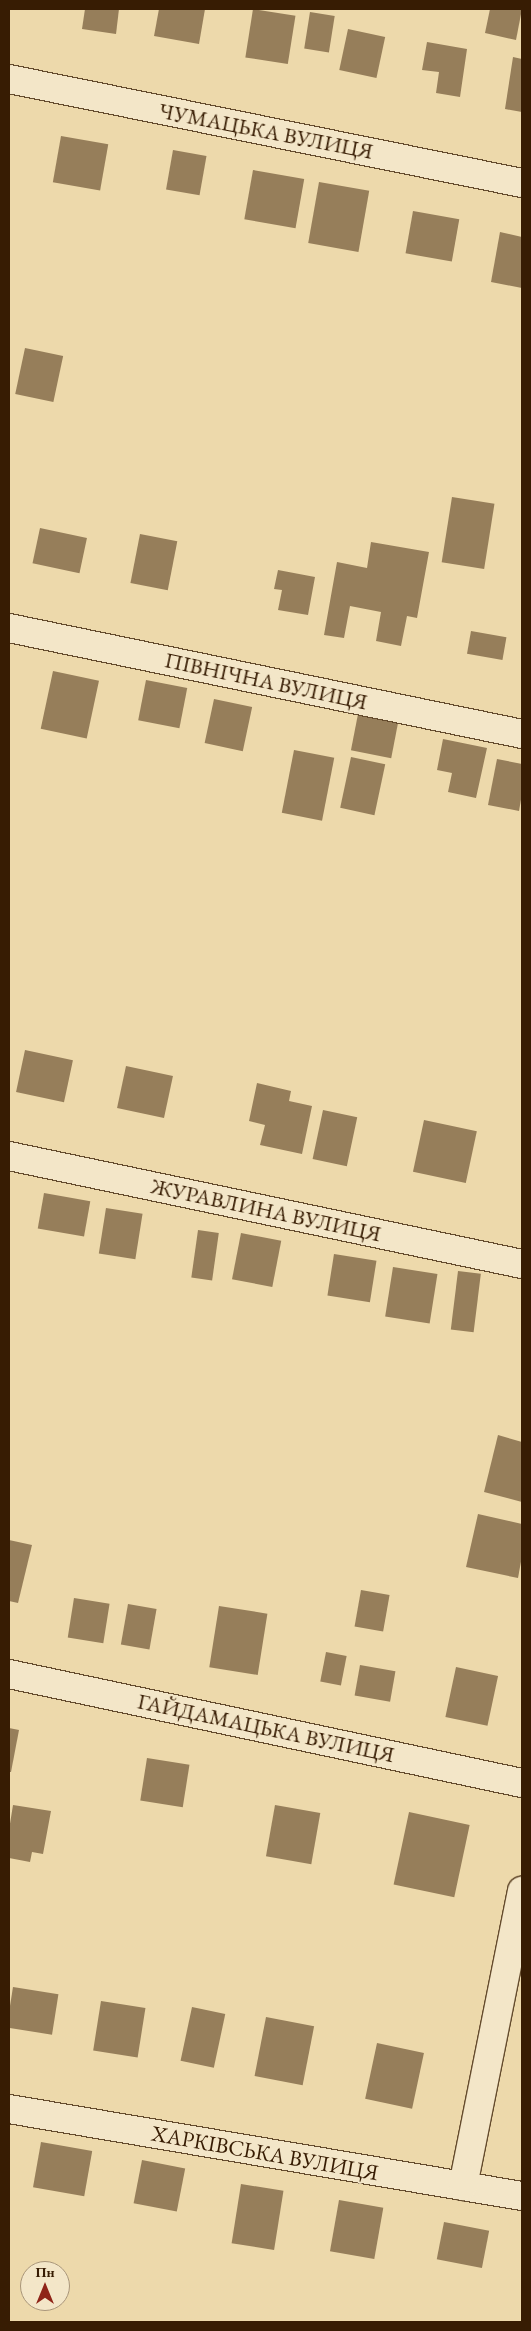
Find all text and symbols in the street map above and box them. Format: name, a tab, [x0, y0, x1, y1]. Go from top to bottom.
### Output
street label: ЧУМАЦЬКА ВУЛИЦЯ	[157, 97, 375, 165]
street label: ПІВНІЧНА ВУЛИЦЯ	[162, 647, 370, 715]
street label: ЖУРАВЛИНА ВУЛИЦЯ	[149, 1173, 383, 1247]
street label: ГАЙДАМАЦЬКА ВУЛИЦЯ	[135, 1688, 397, 1768]
street label: ХАРКІВСЬКА ВУЛИЦЯ	[149, 2120, 381, 2186]
north arrow	[20, 2261, 70, 2311]
text: Пн	[35, 2263, 55, 2281]

